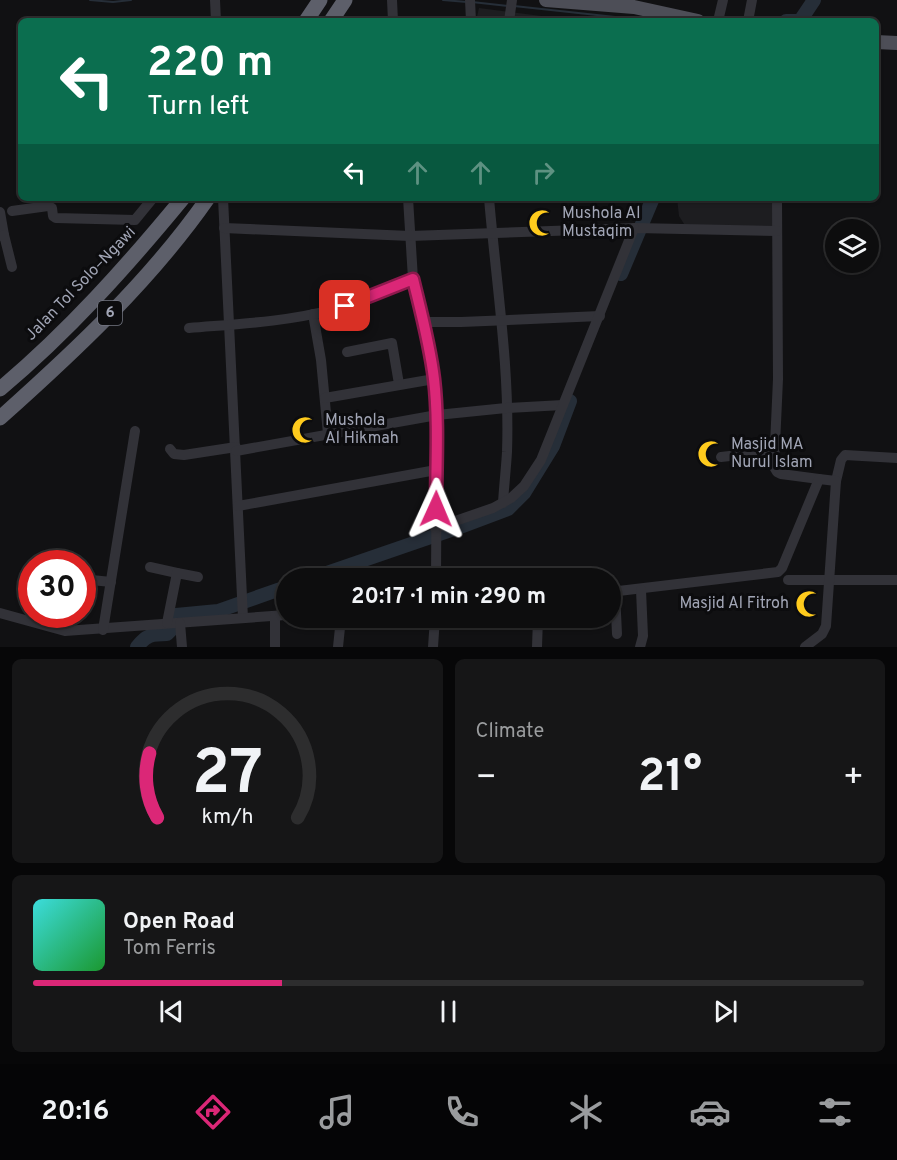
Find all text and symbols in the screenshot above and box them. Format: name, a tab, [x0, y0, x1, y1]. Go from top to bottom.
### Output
text: 220 m	[147, 38, 273, 91]
icon: left	[48, 42, 126, 120]
text: Turn left	[147, 90, 249, 124]
icon: left	[338, 156, 371, 189]
icon: ahead	[401, 156, 434, 189]
icon: ahead	[464, 156, 497, 189]
icon: right	[527, 156, 560, 189]
place label: Mushola Al Mustaqim	[562, 204, 640, 242]
mosque icon: Mushola Al Mustaqim	[527, 208, 557, 238]
map controls	[825, 219, 879, 273]
button: layers	[825, 219, 879, 273]
street label: Jalan Tol Solo–Ngawi	[22, 223, 140, 345]
pin	[319, 280, 370, 331]
icon: arrive	[328, 289, 361, 322]
road number: 6	[98, 301, 122, 325]
place label: Mushola Al Hikmah	[325, 411, 399, 449]
mosque icon: Mushola Al Hikmah	[290, 415, 320, 445]
place label: Masjid MA Nurul Islam	[731, 435, 813, 473]
mosque icon: Masjid MA Nurul Islam	[696, 439, 726, 469]
position arrow	[404, 477, 468, 541]
speed limit sign: 30	[18, 550, 96, 628]
text: 20:17 · 1 min · 290 m	[351, 584, 546, 611]
mosque icon: Masjid Al Fitroh	[794, 589, 824, 619]
place label: Masjid Al Fitroh	[679, 594, 789, 614]
text: Climate	[476, 719, 544, 745]
text: 27	[192, 737, 263, 816]
text: 21°	[638, 750, 702, 807]
text: −	[476, 758, 497, 800]
text: +	[843, 758, 864, 800]
text: km/h	[201, 804, 253, 831]
text: Open Road	[123, 909, 235, 936]
text: Tom Ferris	[123, 936, 216, 962]
icon: previous	[155, 995, 188, 1028]
icon: pause	[432, 995, 465, 1028]
icon: next	[709, 995, 742, 1028]
icon: directions	[192, 1091, 234, 1133]
icon: music	[316, 1091, 358, 1133]
icon: phone	[441, 1091, 483, 1133]
icon: climate	[565, 1091, 607, 1133]
icon: car	[689, 1091, 731, 1133]
icon: filters	[814, 1091, 856, 1133]
text: 20:16	[41, 1095, 109, 1129]

